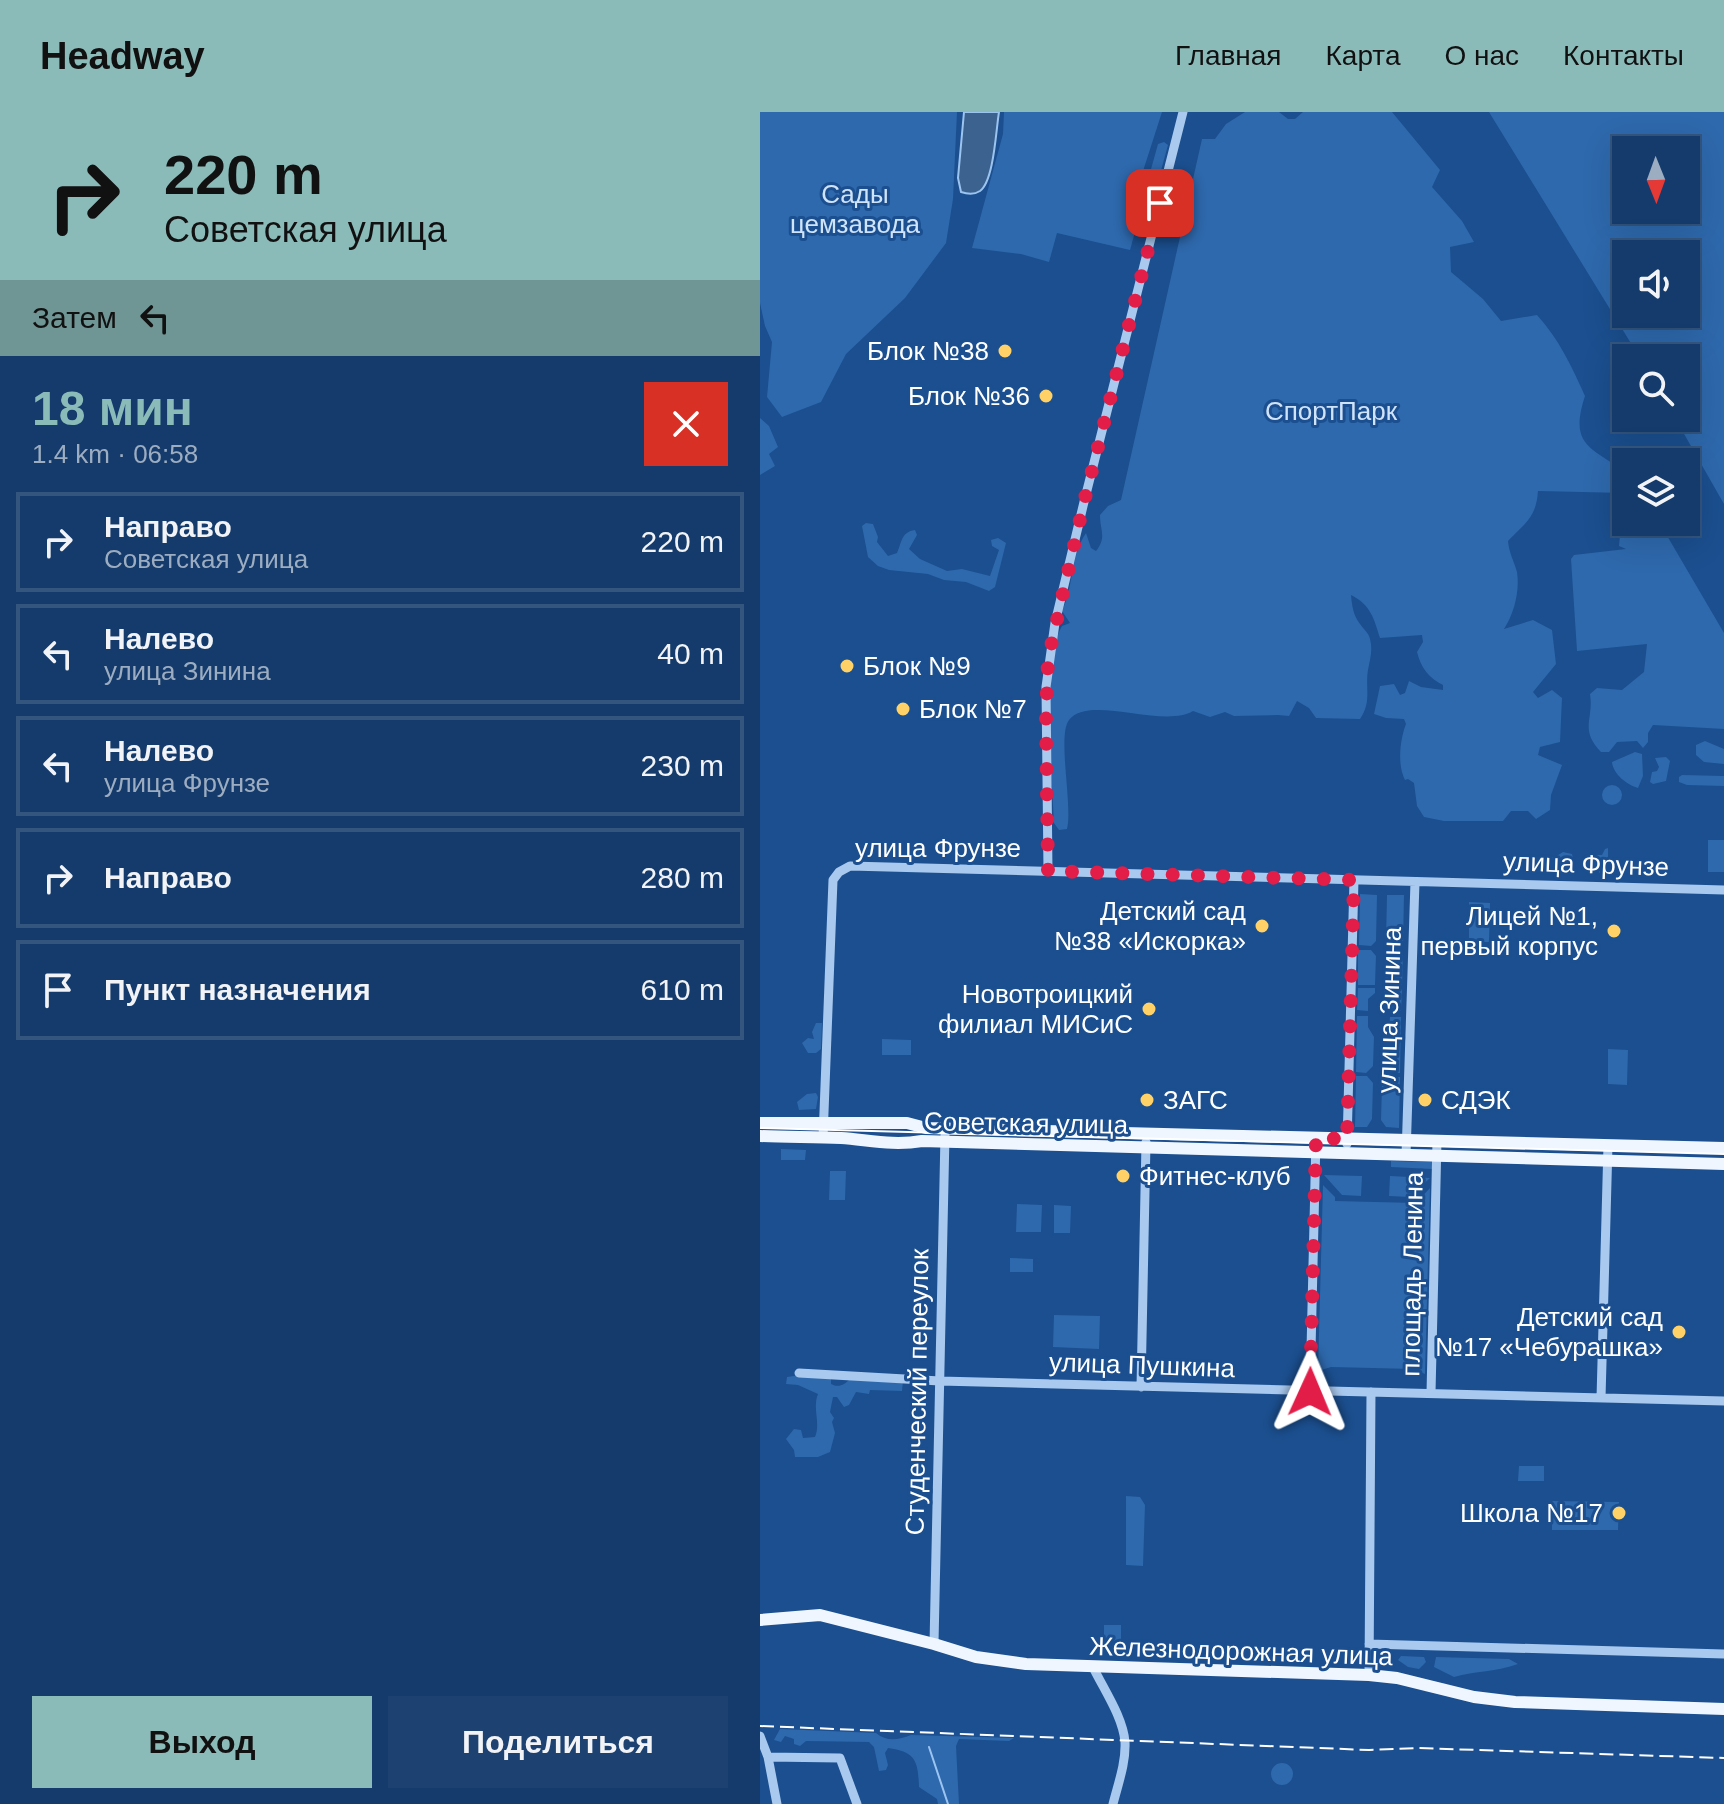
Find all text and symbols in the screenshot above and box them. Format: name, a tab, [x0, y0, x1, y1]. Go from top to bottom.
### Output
text: Headway	[40, 35, 205, 77]
text: Главная	[1175, 40, 1282, 71]
text: Карта	[1326, 40, 1400, 71]
text: О нас	[1444, 40, 1519, 71]
text: Контакты	[1563, 40, 1684, 71]
north arrow	[1612, 136, 1700, 224]
map controls	[1612, 136, 1700, 536]
text: 220 m	[164, 143, 323, 206]
icon: right	[32, 144, 136, 248]
pin	[1126, 169, 1194, 237]
park label: Сады цемзавода	[790, 179, 921, 239]
icon: arrive	[1138, 181, 1182, 225]
text: Советская улица	[164, 209, 447, 250]
button: sound	[1612, 240, 1700, 328]
icon: left	[133, 296, 177, 340]
text: Затем	[32, 301, 117, 334]
place label: Блок №38	[867, 336, 989, 366]
marker: Блок №38	[996, 342, 1014, 360]
button: search	[1612, 344, 1700, 432]
place label: Блок №36	[908, 381, 1030, 411]
text: 18 мин	[32, 382, 193, 435]
button: close	[644, 382, 728, 466]
marker: Блок №36	[1037, 387, 1055, 405]
park label: СпортПарк	[1265, 396, 1398, 426]
text: 1.4 km · 06:58	[32, 439, 198, 469]
button: layers	[1612, 448, 1700, 536]
text: Направо	[104, 510, 232, 543]
icon: right	[36, 520, 80, 564]
text: 220 m	[641, 525, 724, 558]
text: Советская улица	[104, 544, 308, 574]
text: Налево	[104, 622, 214, 655]
icon: left	[36, 632, 80, 676]
text: 40 m	[657, 637, 724, 670]
place label: Блок №9	[863, 651, 971, 681]
text: улица Зинина	[104, 656, 271, 686]
marker: Блок №9	[838, 657, 856, 675]
place label: Блок №7	[919, 694, 1027, 724]
marker: Блок №7	[894, 700, 912, 718]
text: Налево	[104, 734, 214, 767]
icon: left	[36, 744, 80, 788]
text: 230 m	[641, 749, 724, 782]
text: улица Фрунзе	[104, 768, 270, 798]
street label: улица Фрунзе	[855, 833, 1021, 863]
street label: улица Фрунзе	[1502, 846, 1670, 882]
icon: right	[36, 856, 80, 900]
text: Направо	[104, 861, 232, 894]
text: 280 m	[641, 861, 724, 894]
place label: Детский сад №38 «Искорка»	[1054, 896, 1246, 956]
place label: Лицей №1, первый корпус	[1420, 901, 1598, 961]
marker: Детский сад №38 «Искорка»	[1253, 917, 1271, 935]
marker: Лицей №1, первый корпус	[1605, 922, 1623, 940]
street label: улица Зинина	[1371, 926, 1407, 1094]
icon: arrive	[36, 968, 80, 1012]
text: Пункт назначения	[104, 973, 371, 1006]
text: 610 m	[641, 973, 724, 1006]
place label: Новотроицкий филиал МИСиС	[938, 979, 1133, 1039]
marker: Новотроицкий филиал МИСиС	[1140, 1000, 1158, 1018]
place label: ЗАГС	[1163, 1085, 1228, 1115]
place label: СДЭК	[1441, 1085, 1511, 1115]
marker: ЗАГС	[1138, 1091, 1156, 1109]
marker: СДЭК	[1416, 1091, 1434, 1109]
street label: Советская улица	[924, 1106, 1129, 1140]
place label: Фитнес-клуб	[1139, 1161, 1291, 1191]
marker: Фитнес-клуб	[1114, 1167, 1132, 1185]
street label: площадь Ленина	[1395, 1171, 1429, 1377]
street label: Студенческий переулок	[900, 1248, 935, 1536]
place label: Детский сад №17 «Чебурашка»	[1435, 1302, 1663, 1362]
marker: Детский сад №17 «Чебурашка»	[1670, 1323, 1688, 1341]
street label: улица Пушкина	[1049, 1347, 1236, 1383]
position arrow	[1268, 1350, 1352, 1434]
place label: Школа №17	[1460, 1498, 1603, 1528]
marker: Школа №17	[1610, 1504, 1628, 1522]
street label: Железнодорожная улица	[1089, 1631, 1394, 1671]
button: Выход	[32, 1696, 372, 1788]
button: Поделиться	[388, 1696, 728, 1788]

